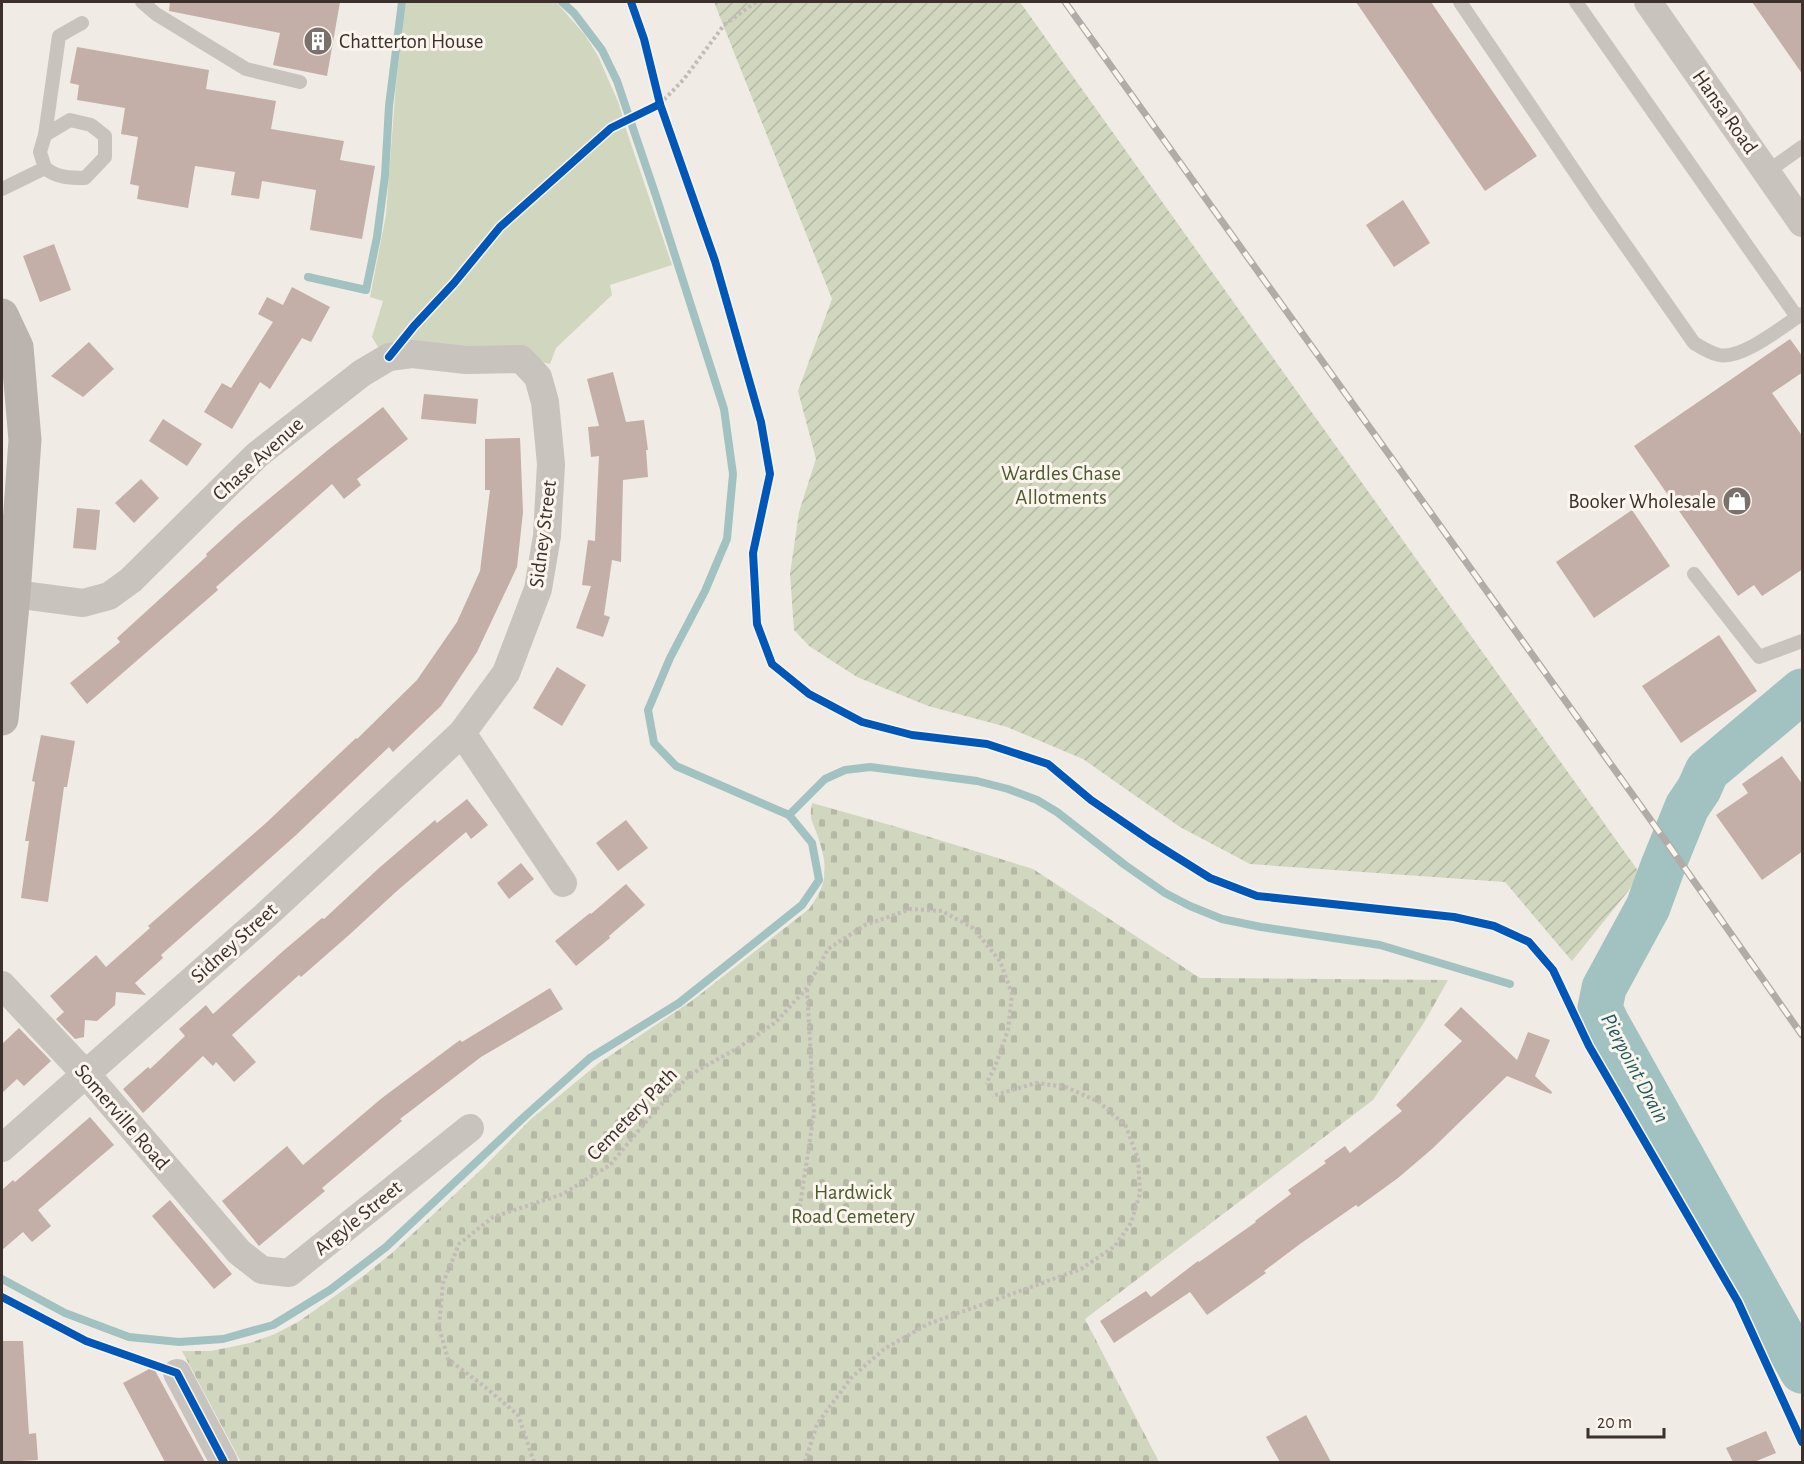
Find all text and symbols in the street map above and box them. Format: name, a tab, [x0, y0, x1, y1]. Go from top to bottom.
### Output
building icon: Chatterton House	[302, 25, 334, 57]
place label: Chatterton House	[339, 31, 483, 52]
street label: Hansa Road	[1689, 66, 1761, 158]
street label: Chase Avenue	[209, 413, 307, 505]
park label: Wardles Chase Allotments	[1001, 463, 1121, 508]
street label: Sidney Street	[526, 479, 560, 589]
shop icon: Booker Wholesale	[1721, 485, 1753, 517]
place label: Booker Wholesale	[1568, 491, 1716, 512]
street label: Sidney Street	[187, 899, 281, 987]
water label: Pierpoint Drain	[1596, 1009, 1673, 1127]
street label: Somerville Road	[71, 1060, 173, 1174]
street label: Cemetery Path	[583, 1064, 681, 1164]
street label: Argyle Street	[310, 1176, 406, 1259]
park label: Hardwick Road Cemetery	[791, 1182, 915, 1227]
scale bar	[1588, 1401, 1664, 1439]
text: 20 m	[1597, 1414, 1632, 1432]

